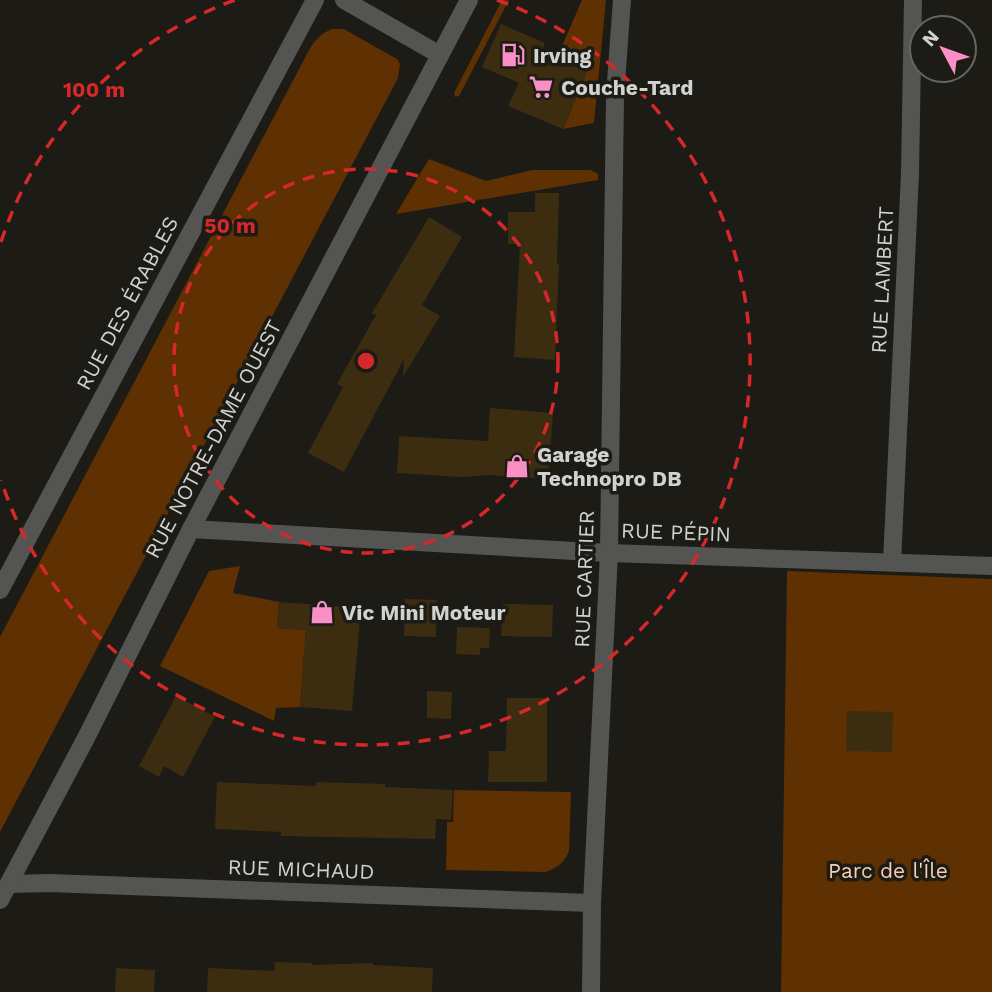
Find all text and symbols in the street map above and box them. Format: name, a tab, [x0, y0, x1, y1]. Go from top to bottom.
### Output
north arrow	[908, 14, 978, 84]
text: N	[917, 25, 944, 51]
fuel station icon: Irving	[499, 41, 527, 69]
place label: Irving	[533, 43, 592, 68]
supermarket icon: Couche-Tard	[527, 73, 555, 101]
place label: Couche-Tard	[561, 75, 693, 100]
text: 100 m	[63, 77, 125, 102]
street label: RUE LAMBERT	[866, 206, 898, 354]
street label: RUE DES ÉRABLES	[71, 212, 183, 394]
text: 50 m	[204, 213, 256, 238]
street label: RUE NOTRE-DAME OUEST	[139, 315, 287, 562]
centre of rings	[354, 349, 378, 373]
place label: Garage Technopro DB	[537, 442, 682, 491]
shop icon: Garage Technopro DB	[503, 452, 531, 480]
street label: RUE CARTIER	[569, 510, 599, 648]
street label: RUE PÉPIN	[621, 518, 731, 546]
shop icon: Vic Mini Moteur	[308, 598, 336, 626]
place label: Vic Mini Moteur	[342, 600, 506, 625]
street label: RUE MICHAUD	[227, 854, 375, 884]
park label: Parc de l'Île	[828, 858, 948, 883]

